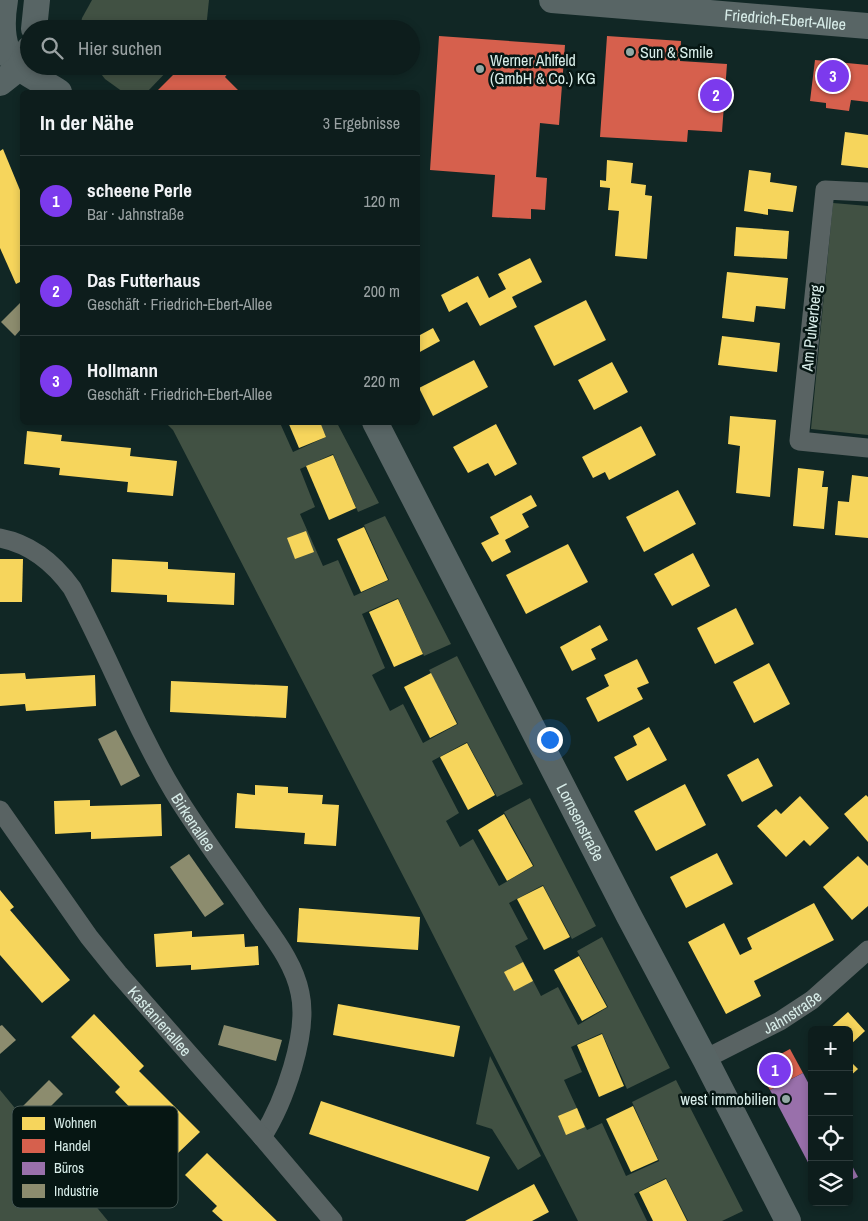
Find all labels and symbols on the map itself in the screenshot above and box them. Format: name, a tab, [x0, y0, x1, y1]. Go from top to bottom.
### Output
street label: Friedrich-Ebert-Allee	[724, 3, 847, 35]
place label: Sun & Smile	[640, 41, 713, 63]
marker: Sun & Smile	[624, 46, 636, 58]
place label: Werner Ahlfeld (GmbH & Co.) KG	[490, 49, 596, 89]
pin: 3	[817, 57, 849, 95]
marker: Werner Ahlfeld (GmbH & Co.) KG	[474, 63, 486, 75]
pin: 2	[700, 76, 732, 114]
street label: Am Pulverberg	[795, 283, 827, 373]
your location	[537, 727, 563, 753]
street label: Lornsenstraße	[552, 780, 610, 865]
street label: Birkenallee	[166, 789, 221, 856]
street label: Kastanienallee	[123, 981, 197, 1061]
street label: Jahnstraße	[759, 985, 826, 1039]
pin: 1	[759, 1051, 791, 1089]
place label: west immobilien	[680, 1088, 776, 1110]
marker: west immobilien	[780, 1093, 792, 1105]
legend	[12, 1106, 178, 1208]
text: Wohnen	[54, 1114, 97, 1132]
text: Handel	[54, 1137, 90, 1155]
text: Büros	[54, 1159, 84, 1177]
text: Industrie	[54, 1182, 99, 1200]

